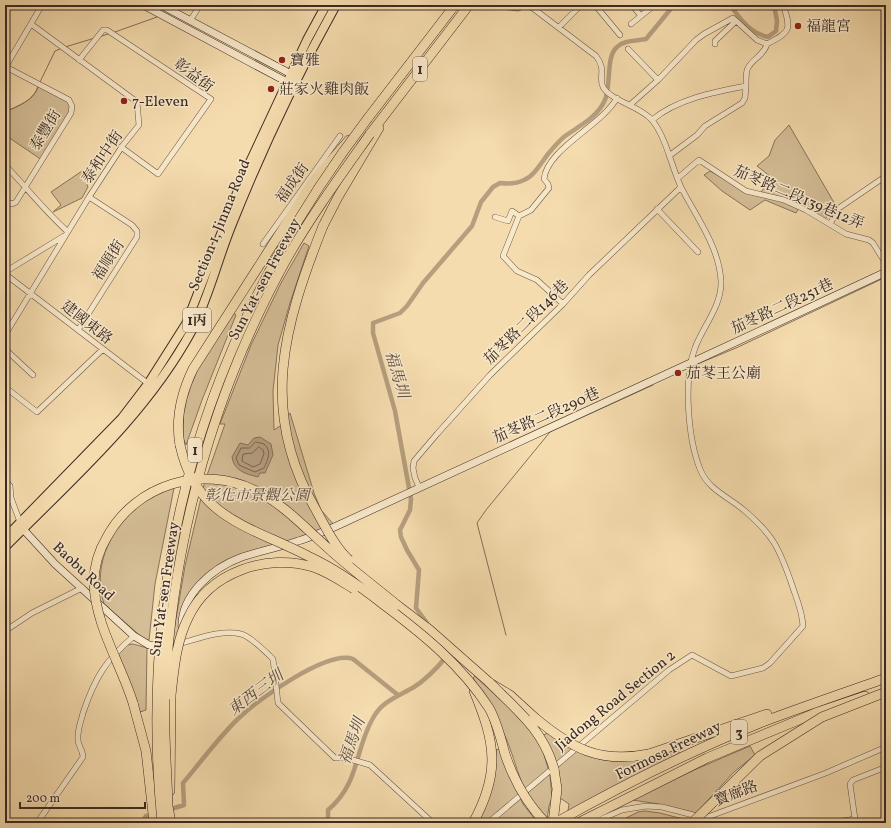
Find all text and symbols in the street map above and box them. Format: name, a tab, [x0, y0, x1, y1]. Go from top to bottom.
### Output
place label: 福龍宮	[806, 17, 851, 38]
marker: 福龍宮	[793, 21, 803, 31]
place label: 寶雅	[290, 51, 320, 72]
street label: 彰益街	[169, 54, 217, 98]
marker: 寶雅	[277, 55, 287, 65]
road number: 1	[413, 57, 427, 81]
place label: 莊家火雞肉飯	[279, 80, 369, 101]
marker: 莊家火雞肉飯	[266, 84, 276, 94]
place label: 7-Eleven	[132, 92, 189, 113]
marker: 7-Eleven	[119, 96, 129, 106]
street label: 泰豐街	[26, 106, 67, 155]
street label: 泰和中街	[78, 127, 129, 189]
street label: Section 1, Jinma Road	[184, 156, 256, 295]
street label: 福成街	[272, 159, 315, 208]
street label: 茄苳路二段139巷12弄	[730, 161, 867, 235]
street label: Sun Yat-sen Freeway	[224, 215, 306, 345]
street label: 福順街	[88, 236, 130, 285]
street label: 茄苳路二段251巷	[728, 274, 837, 340]
street label: 茄苳路二段146巷	[480, 276, 574, 370]
street label: 建國東路	[56, 296, 116, 350]
road number: 1丙	[183, 308, 211, 332]
water label: 福馬圳	[379, 348, 414, 404]
place label: 茄苳王公廟	[686, 364, 761, 385]
marker: 茄苳王公廟	[673, 368, 683, 378]
street label: 茄苳路二段290巷	[490, 383, 603, 449]
road number: 1	[188, 438, 202, 462]
park label: 彰化市景觀公園	[204, 486, 311, 507]
street label: Sun Yat-sen Freeway	[146, 521, 185, 658]
street label: Baobu Road	[47, 538, 119, 606]
street label: Jiadong Road Section 2	[551, 646, 681, 756]
water label: 東西三圳	[224, 664, 291, 722]
water label: 福馬圳	[334, 713, 372, 768]
street label: Formosa Freeway	[612, 717, 725, 786]
road number: 3	[731, 720, 747, 744]
street label: 寶廍路	[712, 777, 761, 812]
scale bar	[20, 784, 145, 810]
text: 200 m	[26, 791, 60, 807]

